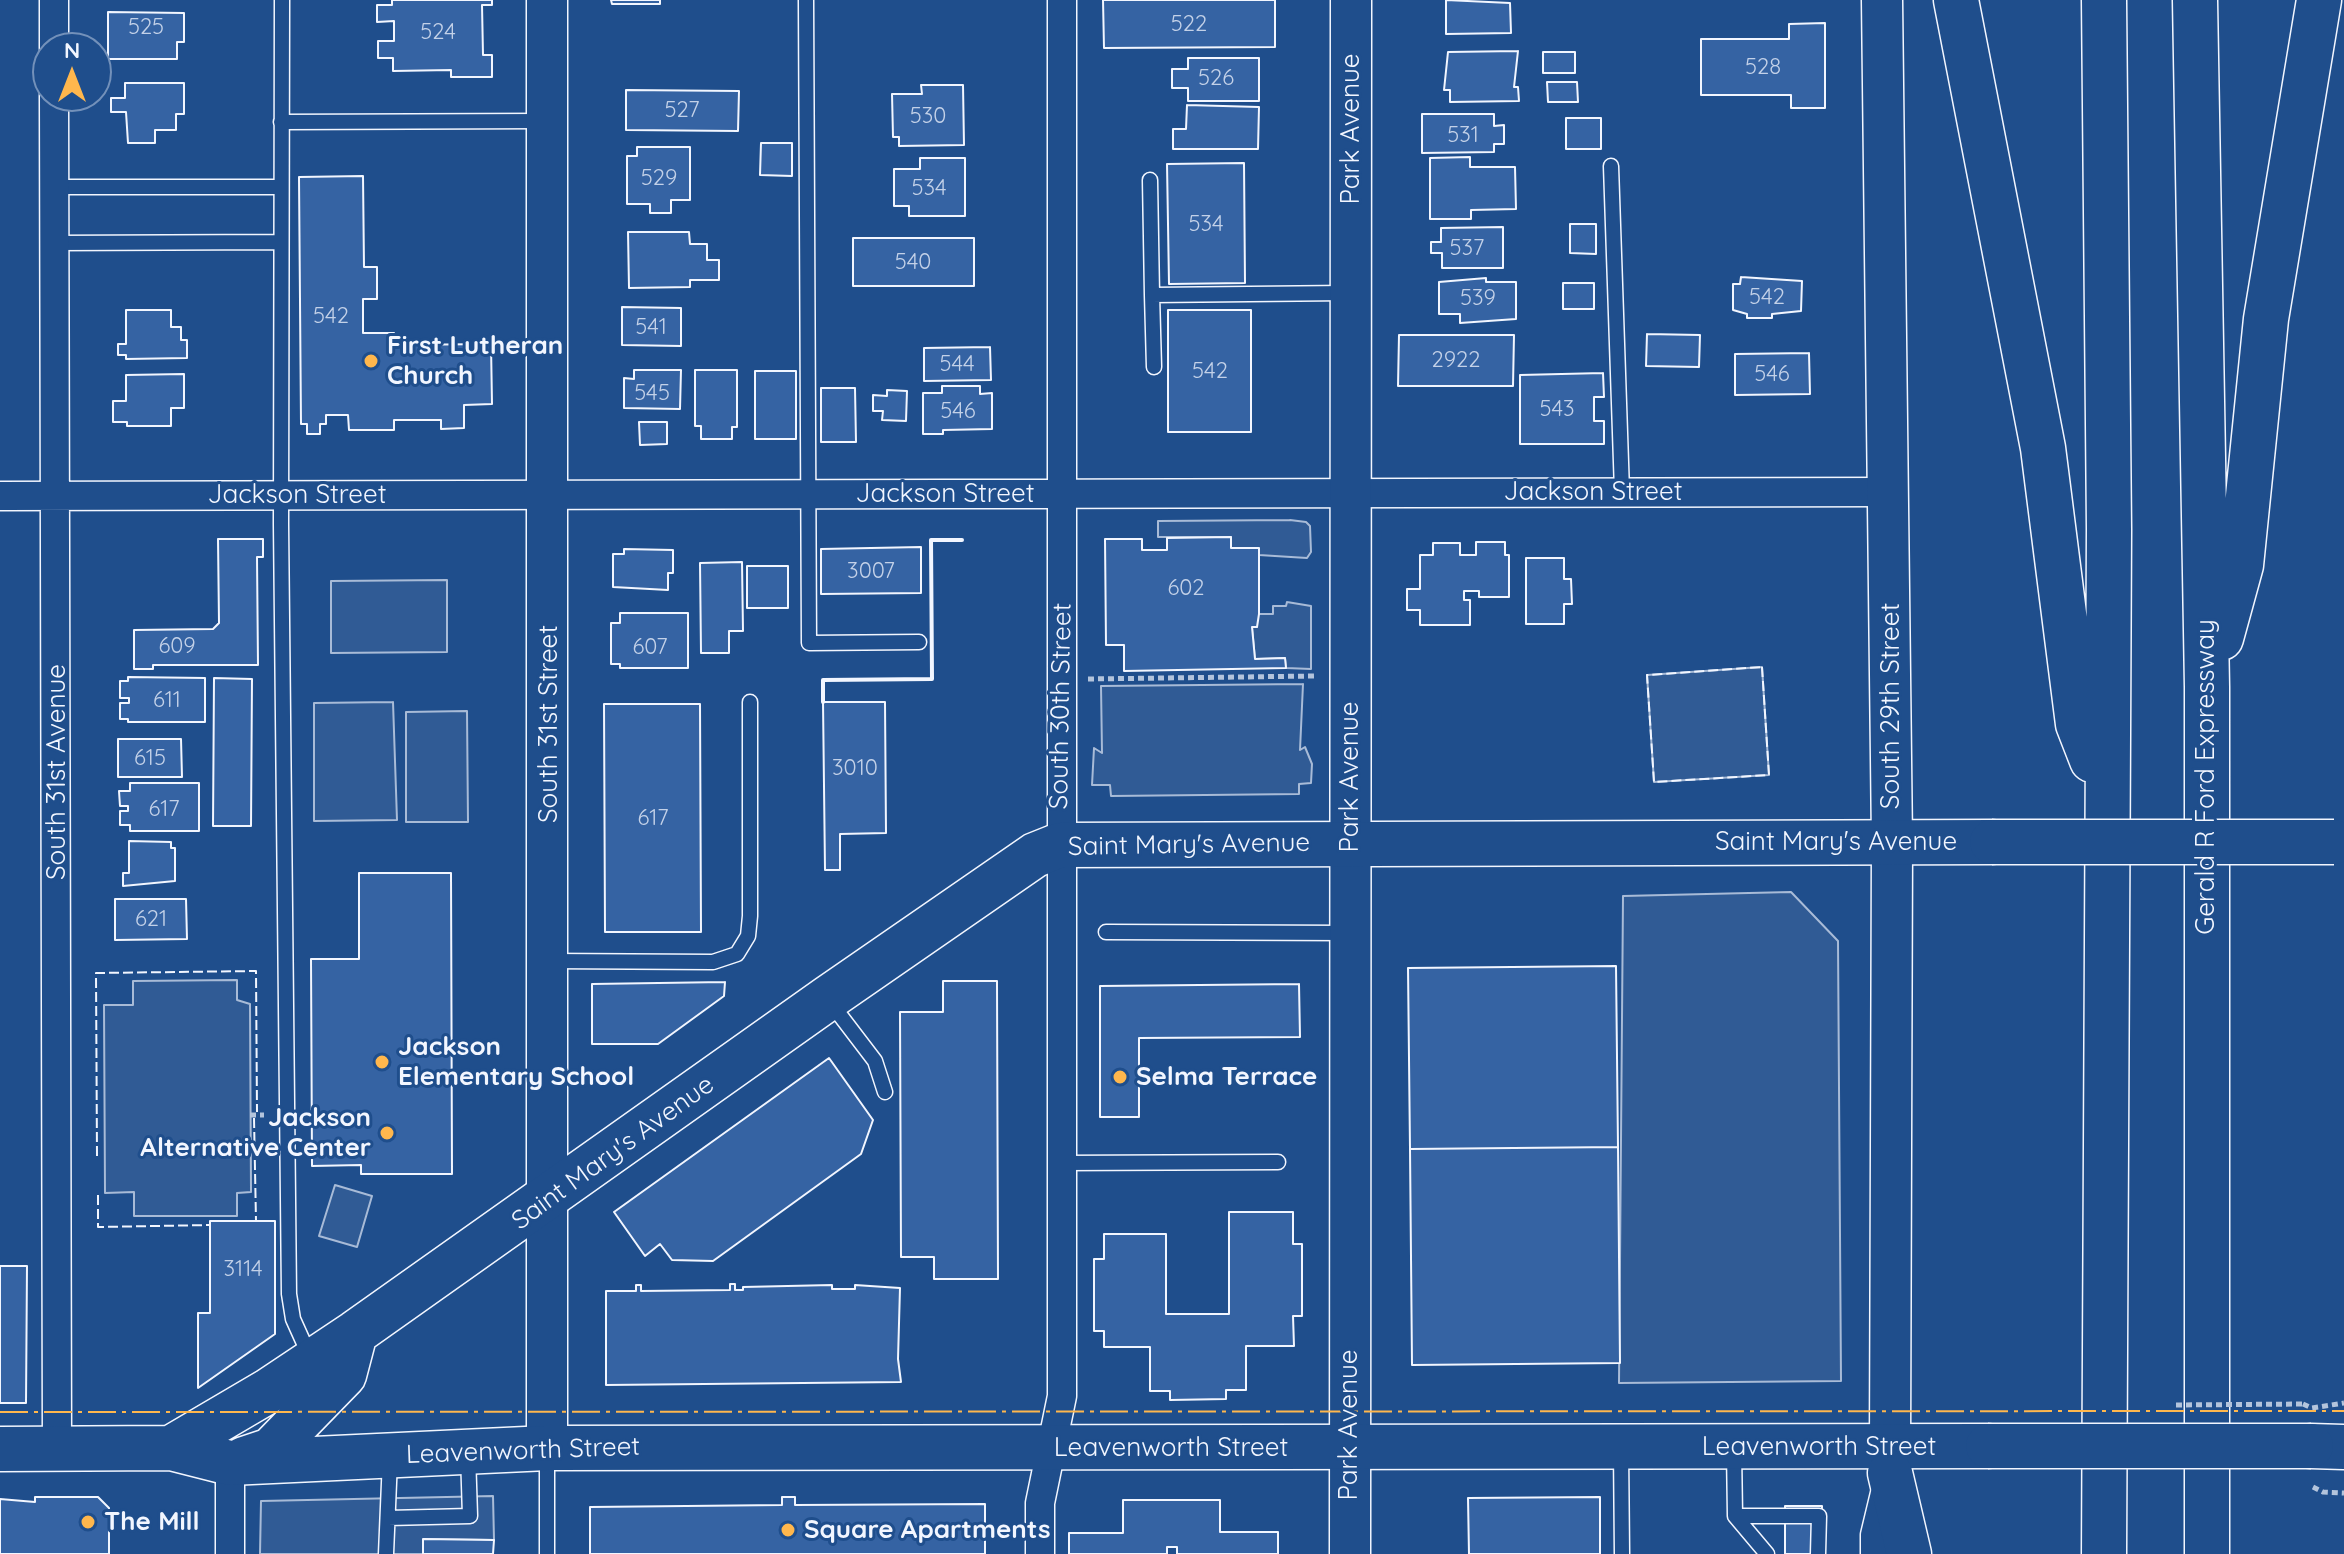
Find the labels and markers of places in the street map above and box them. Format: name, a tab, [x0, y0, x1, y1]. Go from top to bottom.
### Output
place label: First Lutheran Church	[387, 330, 563, 392]
marker: First Lutheran Church	[362, 352, 380, 370]
place label: Jackson Elementary School	[398, 1031, 634, 1092]
marker: Jackson Elementary School	[373, 1053, 391, 1071]
place label: Selma Terrace	[1136, 1061, 1317, 1093]
marker: Selma Terrace	[1111, 1068, 1129, 1086]
place label: Jackson Alternative Center	[140, 1102, 371, 1164]
marker: Jackson Alternative Center	[378, 1124, 396, 1142]
place label: The Mill	[104, 1506, 200, 1538]
marker: The Mill	[79, 1513, 97, 1531]
place label: Square Apartments	[804, 1514, 1050, 1546]
marker: Square Apartments	[779, 1521, 797, 1539]

